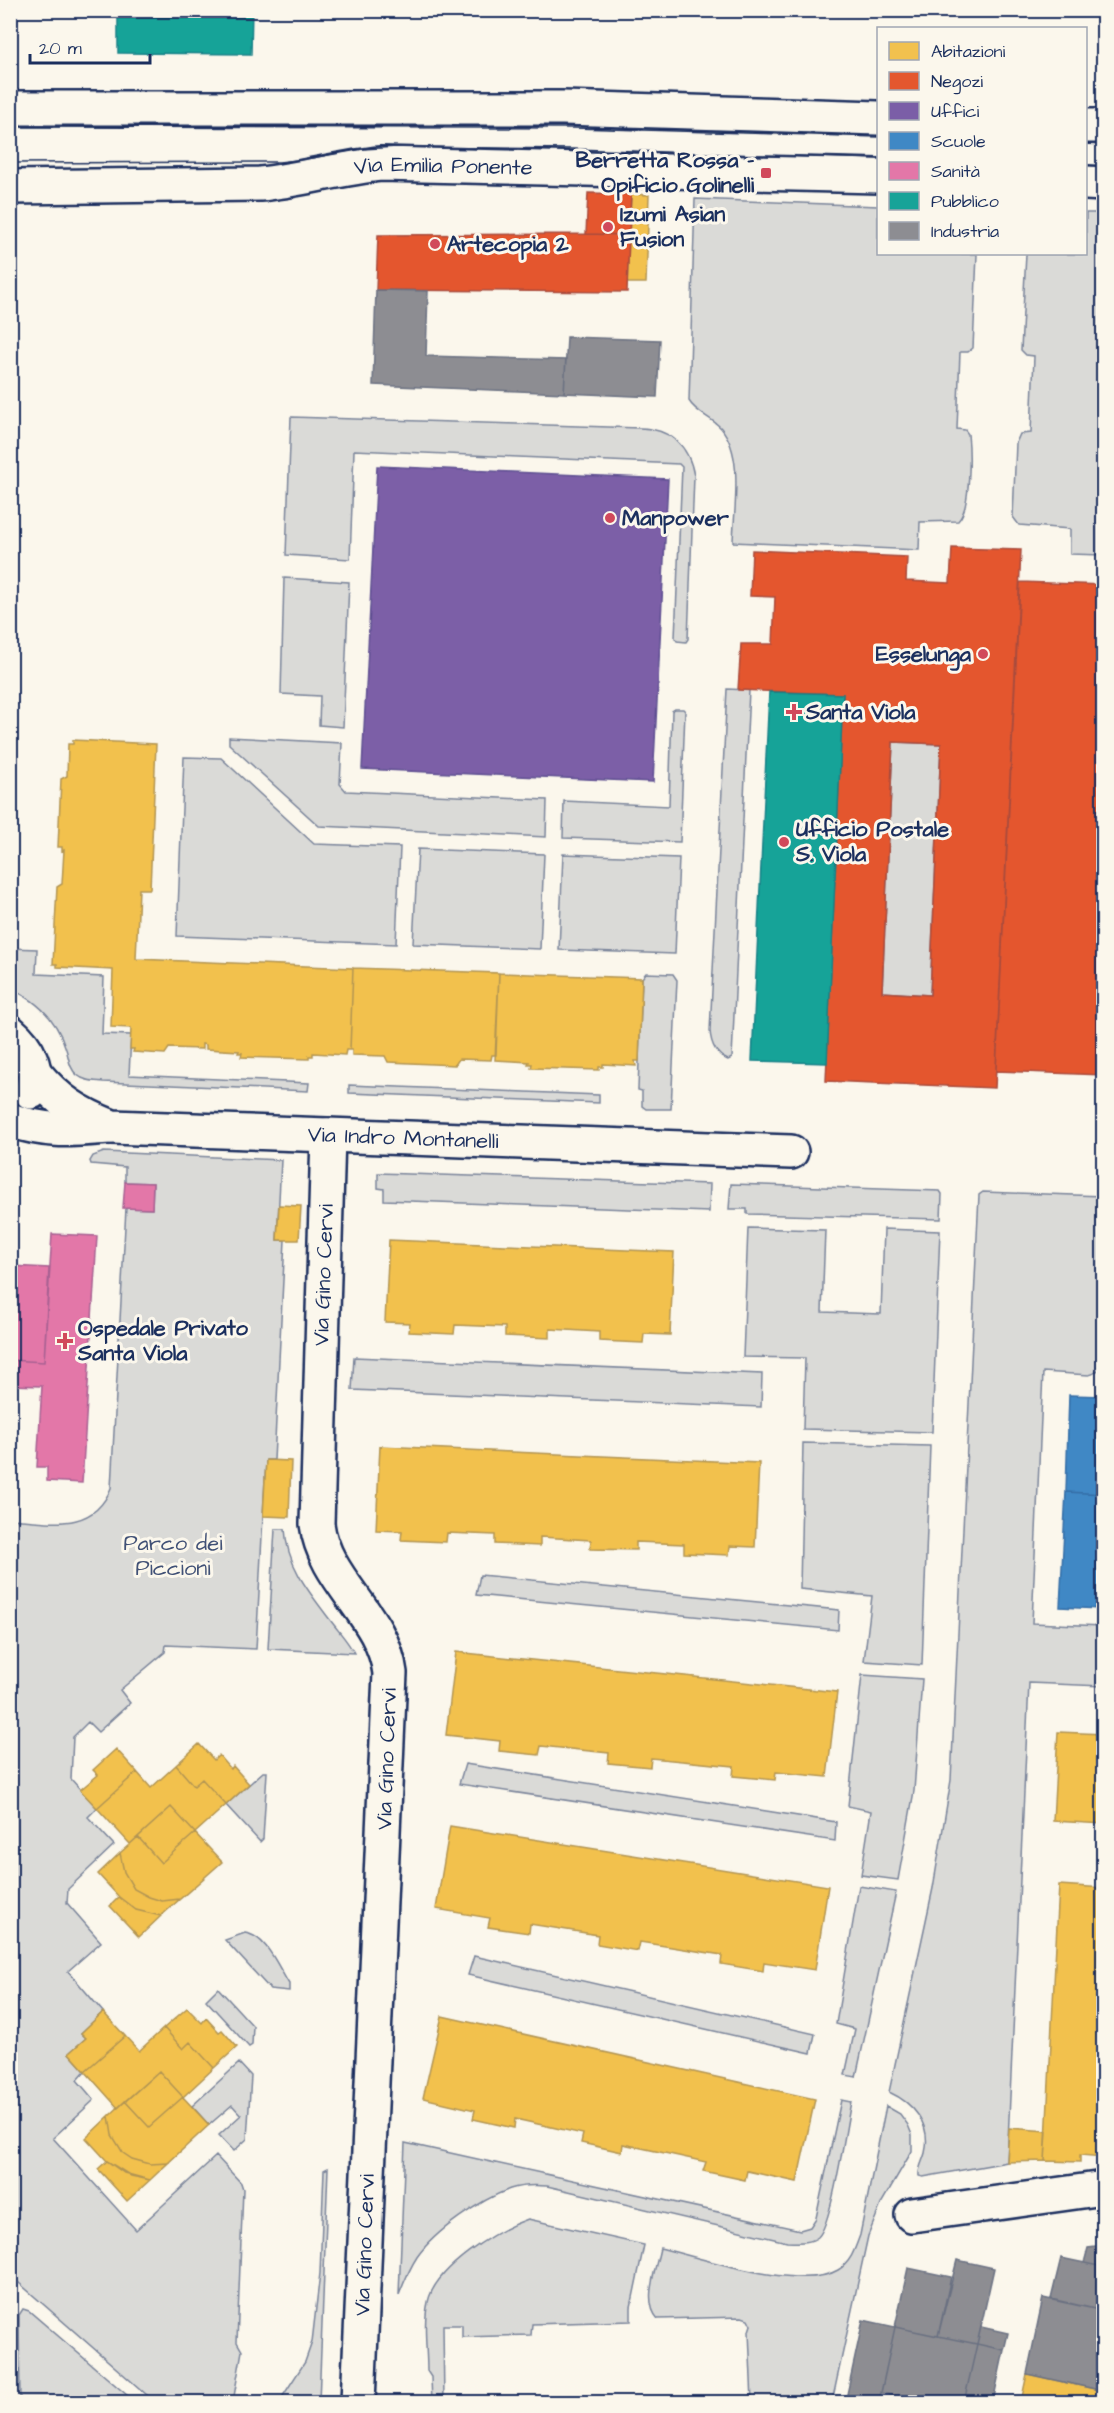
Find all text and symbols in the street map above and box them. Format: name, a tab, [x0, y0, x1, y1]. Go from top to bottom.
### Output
scale bar	[30, 27, 150, 65]
legend	[877, 27, 1087, 255]
text: 20 m	[39, 36, 82, 61]
text: Abitazioni	[931, 39, 1006, 64]
text: Negozi	[931, 69, 983, 95]
text: Uffici	[931, 99, 980, 124]
text: Scuole	[931, 129, 986, 154]
place label: Berretta Rossa - Opificio Golinelli	[576, 145, 755, 201]
street label: Via Emilia Ponente	[352, 148, 533, 183]
text: Sanità	[931, 159, 980, 184]
marker: Berretta Rossa - Opificio Golinelli	[759, 166, 773, 180]
text: Pubblico	[931, 189, 999, 214]
place label: Izumi Asian Fusion	[620, 199, 725, 255]
text: Industria	[931, 219, 999, 244]
marker: Izumi Asian Fusion	[601, 220, 615, 234]
place label: Artecopia 2	[447, 229, 569, 260]
marker: Artecopia 2	[428, 237, 442, 251]
place label: Manpower	[622, 503, 730, 534]
marker: Manpower	[603, 511, 617, 525]
place label: Esselunga	[876, 639, 972, 671]
marker: Esselunga	[976, 647, 990, 661]
place label: Santa Viola	[805, 697, 916, 728]
marker: Santa Viola	[787, 705, 801, 719]
place label: Ufficio Postale S. Viola	[795, 814, 949, 870]
marker: Ufficio Postale S. Viola	[777, 835, 791, 849]
street label: Via Indro Montanelli	[307, 1119, 499, 1157]
street label: Via Gino Cervi	[306, 1203, 342, 1347]
place label: Ospedale Privato Santa Viola	[77, 1313, 249, 1369]
marker: Ospedale Privato Santa Viola	[56, 1332, 74, 1350]
park label: Parco dei Piccioni	[124, 1528, 222, 1584]
street label: Via Gino Cervi	[369, 1687, 405, 1831]
street label: Via Gino Cervi	[347, 2173, 383, 2317]

